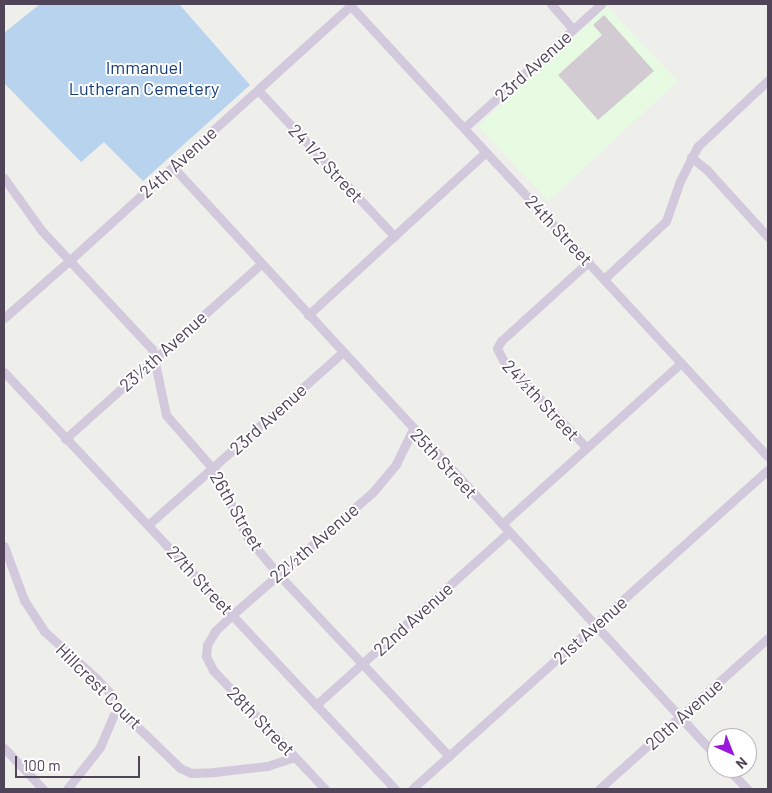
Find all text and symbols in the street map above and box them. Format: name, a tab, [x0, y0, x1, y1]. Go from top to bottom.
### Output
street label: 23rd Avenue	[490, 26, 576, 106]
park label: Immanuel Lutheran Cemetery	[69, 57, 219, 100]
street label: 24 1/2 Street	[284, 119, 368, 207]
street label: 24th Avenue	[135, 122, 221, 202]
street label: 24th Street	[521, 190, 597, 270]
street label: 23½th Avenue	[115, 306, 211, 396]
street label: 24½th Street	[498, 355, 584, 445]
street label: 23rd Avenue	[225, 379, 311, 459]
street label: 25th Street	[406, 423, 482, 503]
street label: 26th Street	[206, 468, 268, 554]
street label: 22½th Avenue	[265, 499, 363, 587]
street label: 27th Street	[162, 541, 238, 619]
street label: 22nd Avenue	[369, 578, 457, 660]
street label: 21st Avenue	[549, 591, 631, 669]
street label: Hillcrest Court	[52, 639, 146, 733]
street label: 20th Avenue	[641, 674, 727, 754]
street label: 28th Street	[223, 682, 299, 760]
north arrow	[707, 728, 757, 778]
scale bar	[18, 746, 142, 778]
text: N	[733, 754, 751, 773]
text: 100 m	[23, 756, 61, 774]

